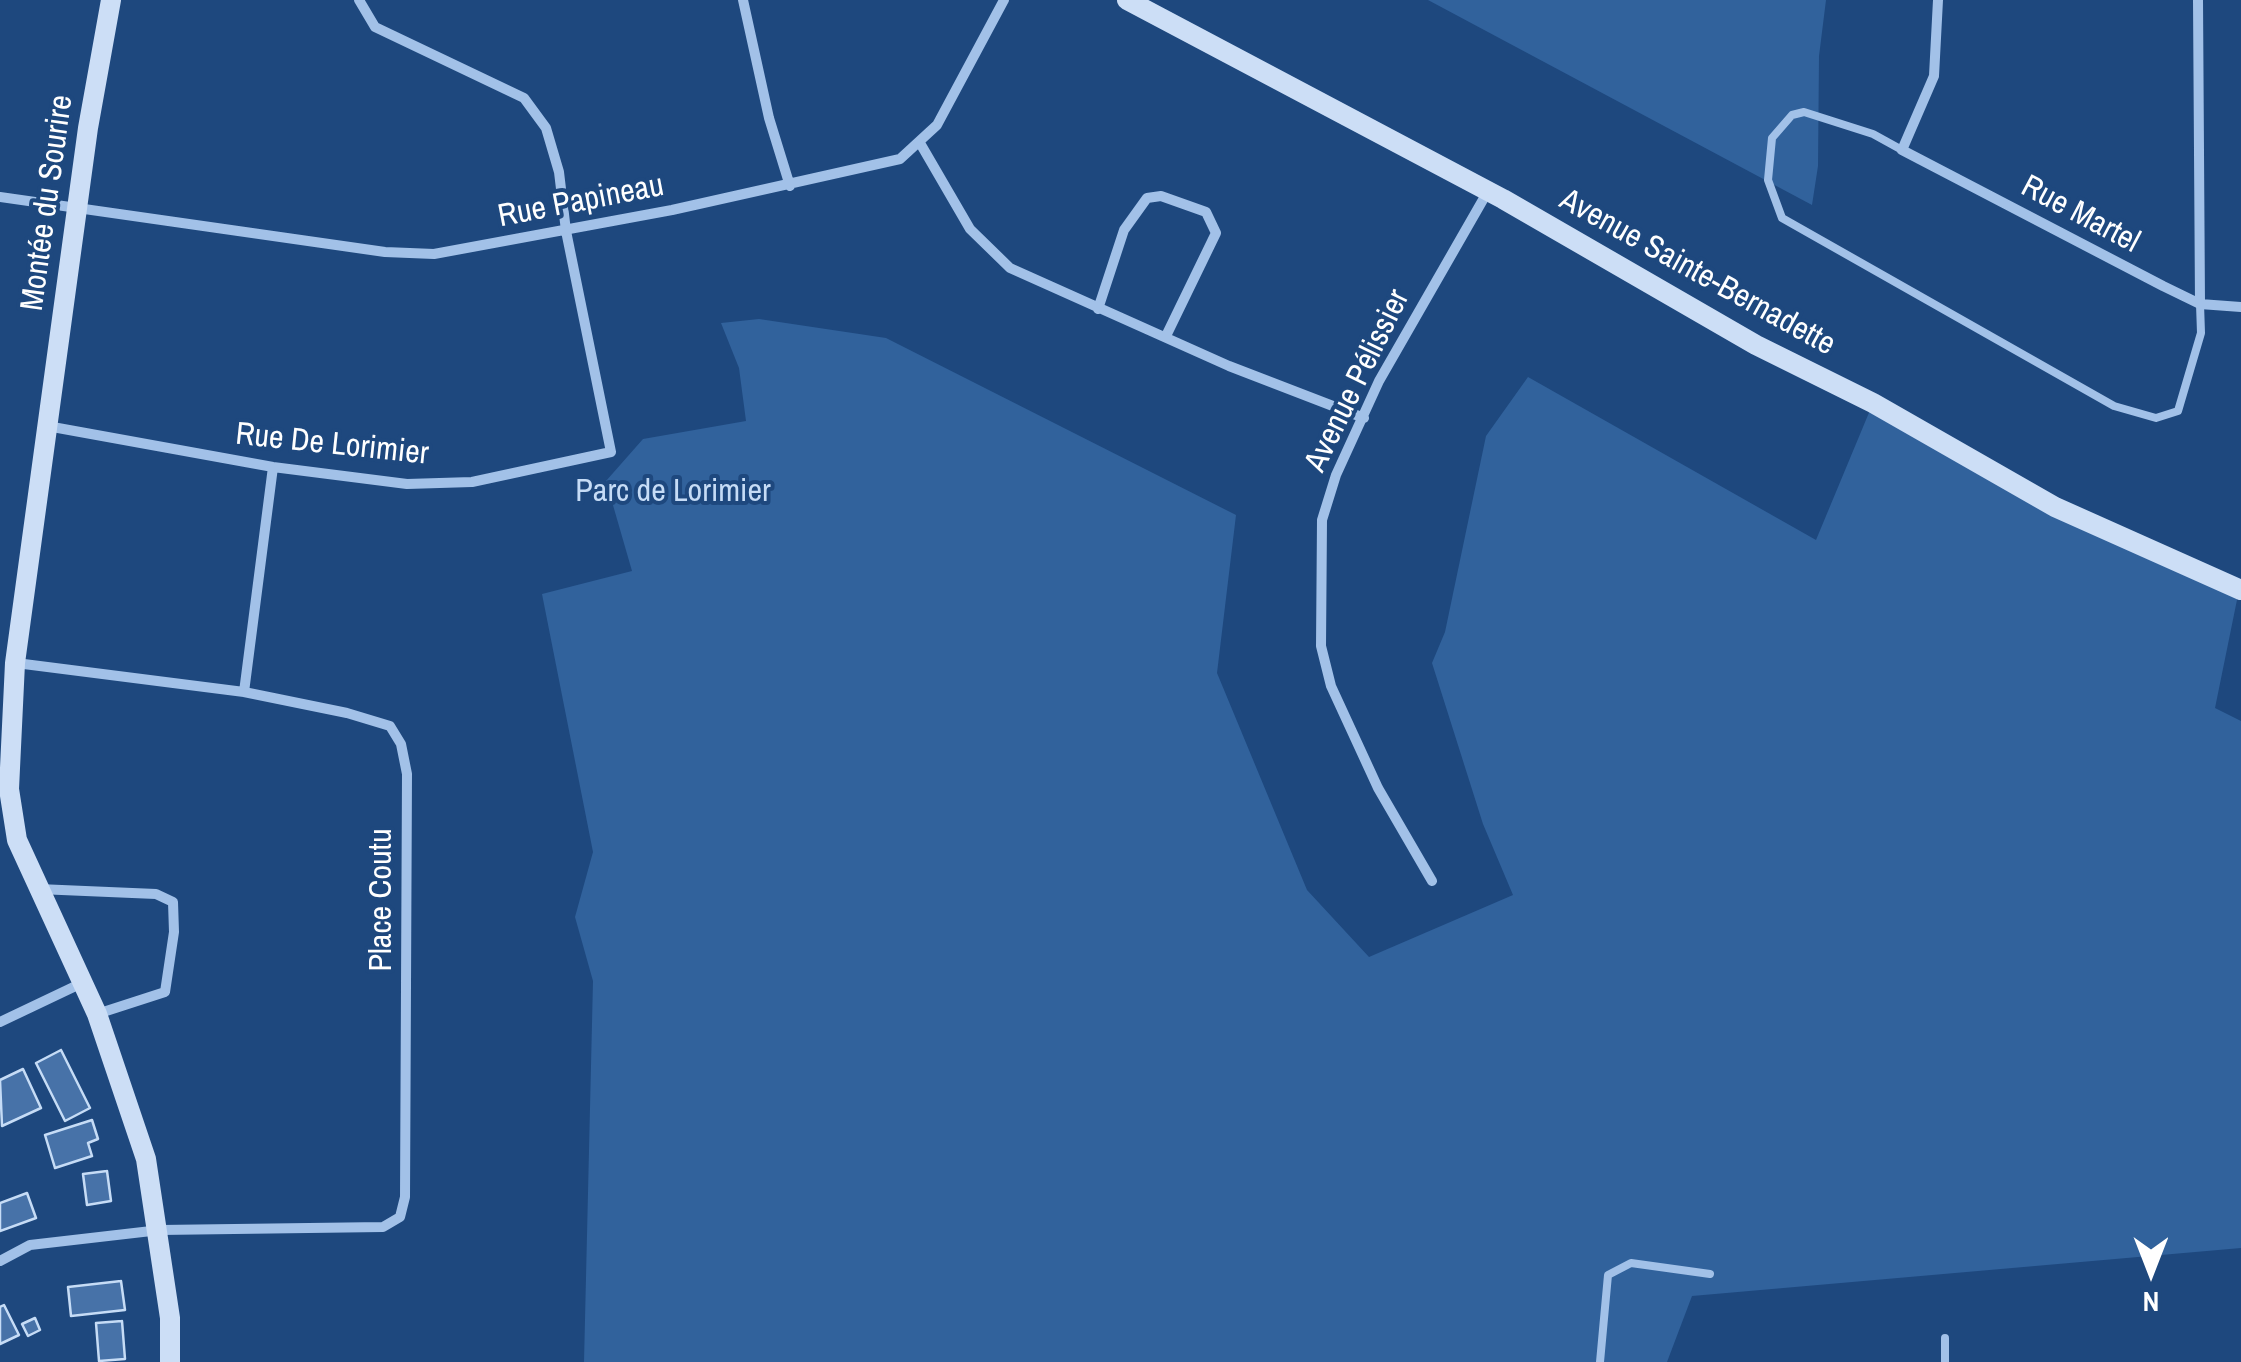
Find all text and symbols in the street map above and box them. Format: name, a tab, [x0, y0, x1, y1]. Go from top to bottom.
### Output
street label: Montée du Sourire	[14, 93, 82, 313]
street label: Rue Papineau	[495, 167, 667, 237]
street label: Rue Martel	[2014, 168, 2146, 262]
street label: Avenue Sainte-Bernadette	[1553, 181, 1841, 365]
street label: Avenue Pélissier	[1297, 284, 1419, 478]
street label: Rue De Lorimier	[234, 416, 430, 474]
park label: Parc de Lorimier	[575, 473, 771, 511]
street label: Place Coutu	[363, 829, 401, 971]
north arrow	[2101, 1222, 2201, 1322]
text: N	[2143, 1283, 2159, 1321]

